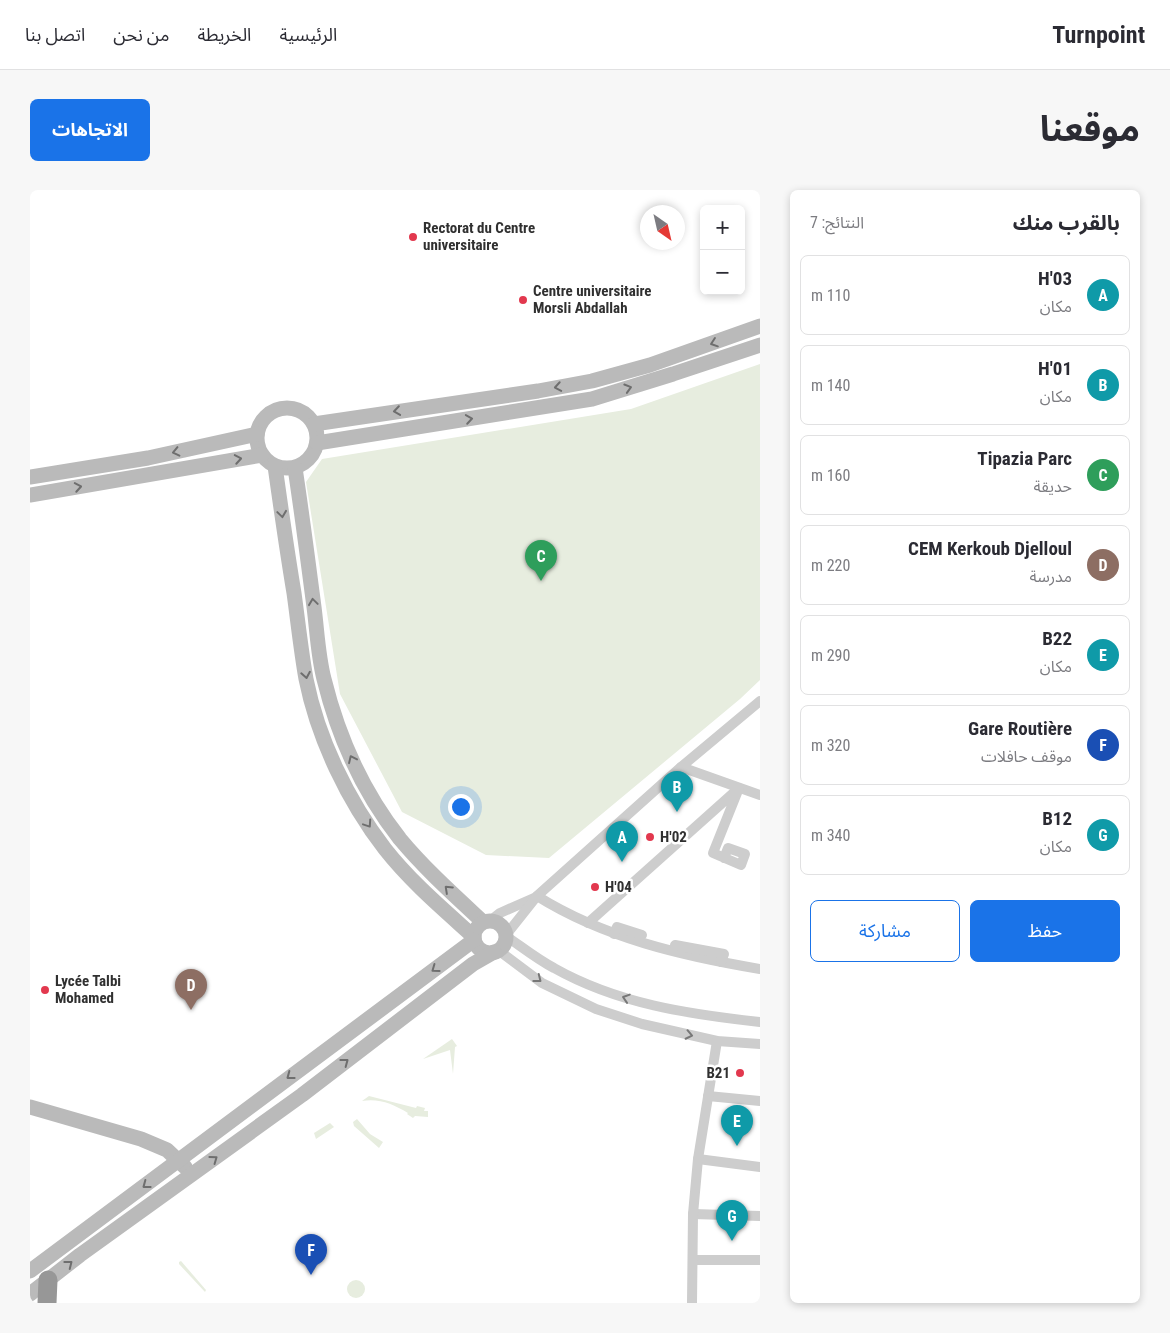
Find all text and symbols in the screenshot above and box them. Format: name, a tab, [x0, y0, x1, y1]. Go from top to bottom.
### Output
text: Turnpoint	[1052, 21, 1145, 49]
text: اتصل بنا	[25, 24, 85, 45]
text: من نحن	[113, 24, 169, 45]
text: الخريطة	[197, 24, 251, 45]
text: الرئيسية	[279, 24, 337, 45]
button: الاتجاهات	[30, 99, 150, 161]
text: موقعنا	[1040, 109, 1140, 150]
north arrow	[640, 205, 685, 250]
map controls	[700, 205, 745, 295]
button: +	[700, 205, 745, 250]
text: بالقرب منك	[1013, 211, 1120, 235]
text: النتائج: 7	[810, 213, 864, 232]
place label: Rectorat du Centre universitaire	[423, 219, 535, 254]
marker: Rectorat du Centre universitaire	[407, 231, 419, 243]
button: −	[700, 250, 745, 295]
text: H'03	[1038, 267, 1072, 290]
place label: Centre universitaire Morsli Abdallah	[533, 282, 652, 317]
text: 110 m	[811, 286, 850, 305]
text: A	[1098, 286, 1108, 305]
marker: Centre universitaire Morsli Abdallah	[517, 294, 529, 306]
text: مكان	[1040, 297, 1072, 316]
one-way arrow	[710, 337, 719, 347]
text: H'01	[1038, 357, 1072, 380]
text: 140 m	[811, 376, 850, 395]
text: B	[1099, 376, 1108, 395]
one-way arrow	[554, 382, 563, 392]
one-way arrow	[624, 384, 632, 394]
text: مكان	[1040, 387, 1072, 406]
one-way arrow	[393, 406, 402, 416]
one-way arrow	[465, 414, 473, 424]
one-way arrow	[171, 446, 180, 457]
text: Tipazia Parc	[977, 447, 1072, 470]
one-way arrow	[234, 455, 243, 465]
text: 160 m	[811, 466, 850, 485]
text: C	[1098, 466, 1108, 485]
text: حديقة	[1034, 477, 1072, 496]
one-way arrow	[74, 482, 82, 492]
one-way arrow	[276, 511, 287, 519]
text: CEM Kerkoub Djelloul	[908, 537, 1072, 560]
pin: C	[525, 540, 557, 581]
text: 220 m	[811, 556, 850, 575]
text: D	[1098, 556, 1108, 575]
text: مدرسة	[1029, 567, 1072, 586]
one-way arrow	[308, 598, 319, 606]
text: B22	[1042, 627, 1072, 650]
text: 290 m	[811, 646, 850, 665]
text: E	[1099, 646, 1107, 665]
text: مكان	[1040, 657, 1072, 676]
one-way arrow	[300, 671, 310, 680]
text: Gare Routière	[968, 717, 1072, 740]
text: 320 m	[811, 736, 850, 755]
text: F	[1099, 736, 1107, 755]
text: موقف حافلات	[981, 747, 1072, 766]
one-way arrow	[347, 755, 358, 764]
pin: B	[661, 771, 693, 812]
your location	[448, 794, 474, 820]
text: B12	[1042, 807, 1072, 830]
one-way arrow	[362, 818, 371, 828]
pin: A	[606, 821, 638, 862]
text: 340 m	[811, 826, 850, 845]
text: G	[1098, 826, 1108, 845]
place label: H'02	[660, 828, 687, 846]
marker: H'02	[644, 831, 656, 843]
text: مكان	[1040, 837, 1072, 856]
place label: H'04	[605, 878, 632, 896]
marker: H'04	[589, 881, 601, 893]
one-way arrow	[444, 886, 453, 895]
button: مشاركة	[810, 900, 960, 962]
button: حفظ	[970, 900, 1120, 962]
one-way arrow	[431, 963, 440, 972]
pin: D	[175, 969, 207, 1010]
place label: Lycée Talbi Mohamed	[55, 972, 121, 1007]
one-way arrow	[532, 973, 542, 982]
marker: Lycée Talbi Mohamed	[39, 984, 51, 996]
one-way arrow	[623, 994, 631, 1004]
one-way arrow	[685, 1029, 694, 1039]
one-way arrow	[339, 1059, 349, 1068]
place label: B21	[706, 1064, 730, 1082]
marker: B21	[734, 1067, 746, 1079]
one-way arrow	[287, 1071, 296, 1079]
pin: E	[721, 1105, 753, 1146]
one-way arrow	[209, 1155, 218, 1165]
one-way arrow	[143, 1179, 152, 1187]
pin: G	[716, 1200, 748, 1241]
pin: F	[295, 1234, 327, 1275]
one-way arrow	[63, 1261, 72, 1270]

